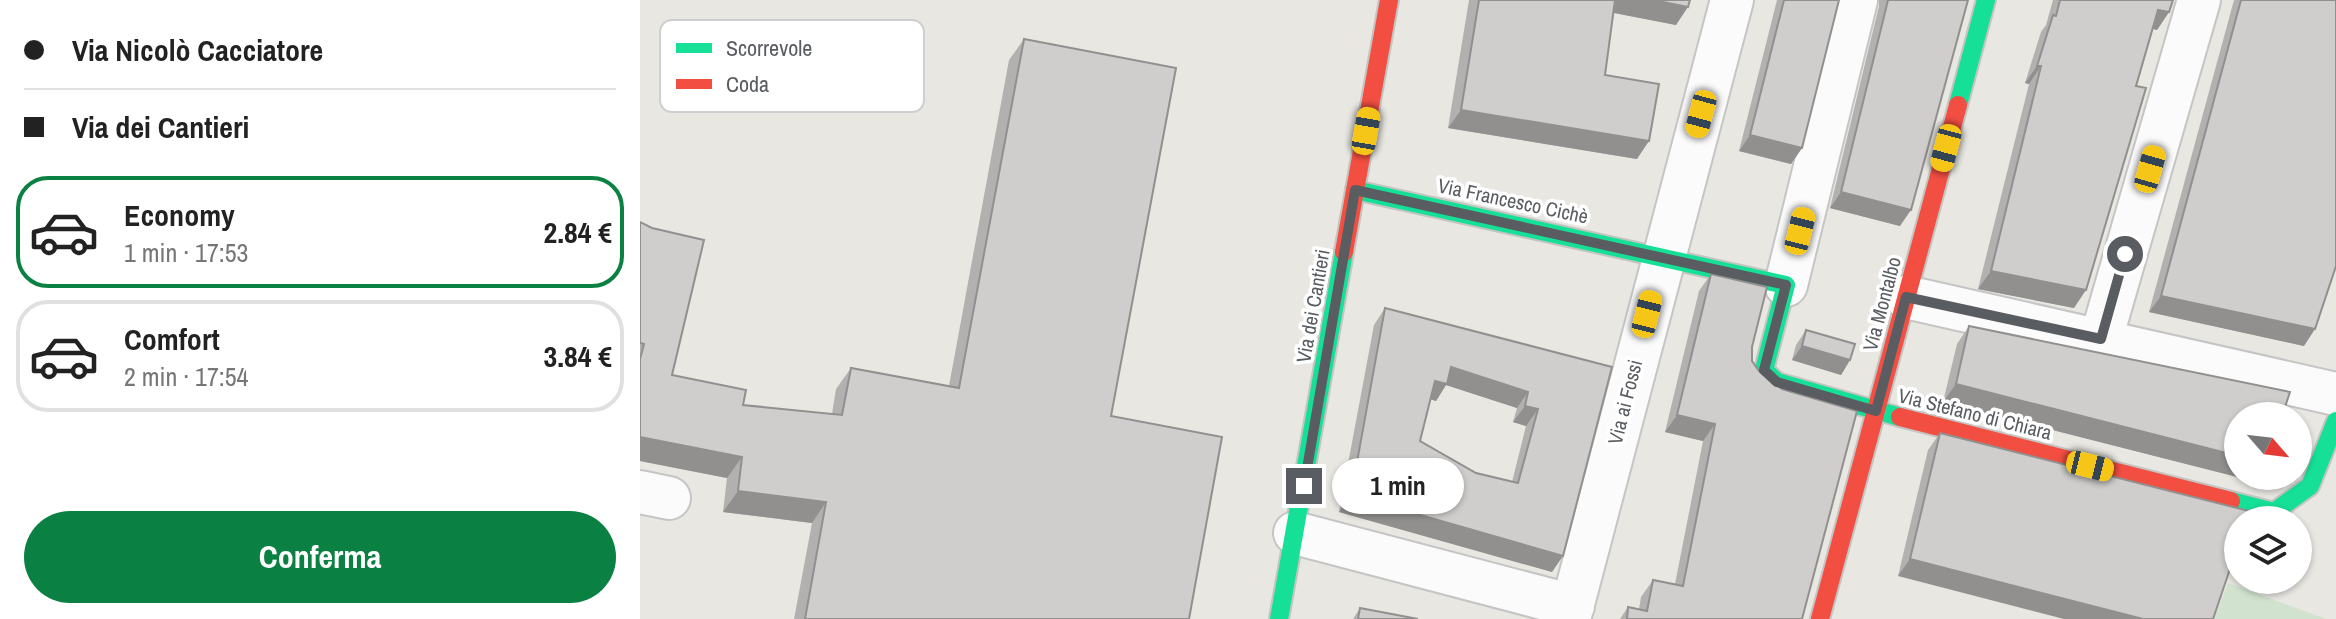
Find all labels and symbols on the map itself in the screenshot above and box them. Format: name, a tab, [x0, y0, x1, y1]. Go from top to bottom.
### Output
legend	[660, 20, 924, 112]
text: Scorrevole	[726, 33, 812, 63]
text: Coda	[726, 69, 769, 99]
car	[1683, 88, 1719, 140]
car	[1350, 105, 1382, 157]
car	[1928, 122, 1964, 174]
car	[2132, 143, 2168, 195]
street label: Via Francesco Cichè	[1436, 171, 1591, 230]
car	[1783, 205, 1817, 257]
route start	[2107, 236, 2143, 272]
street label: Via dei Cantieri	[1289, 247, 1336, 365]
street label: Via Montalbo	[1856, 254, 1907, 354]
car	[1630, 288, 1664, 340]
street label: Via ai Fossi	[1601, 357, 1648, 447]
street label: Via Stefano di Chiara	[1895, 381, 2055, 446]
north arrow	[2224, 402, 2312, 490]
car	[2064, 449, 2116, 483]
callout: 1 min	[1332, 458, 1464, 514]
route end	[1286, 468, 1322, 504]

